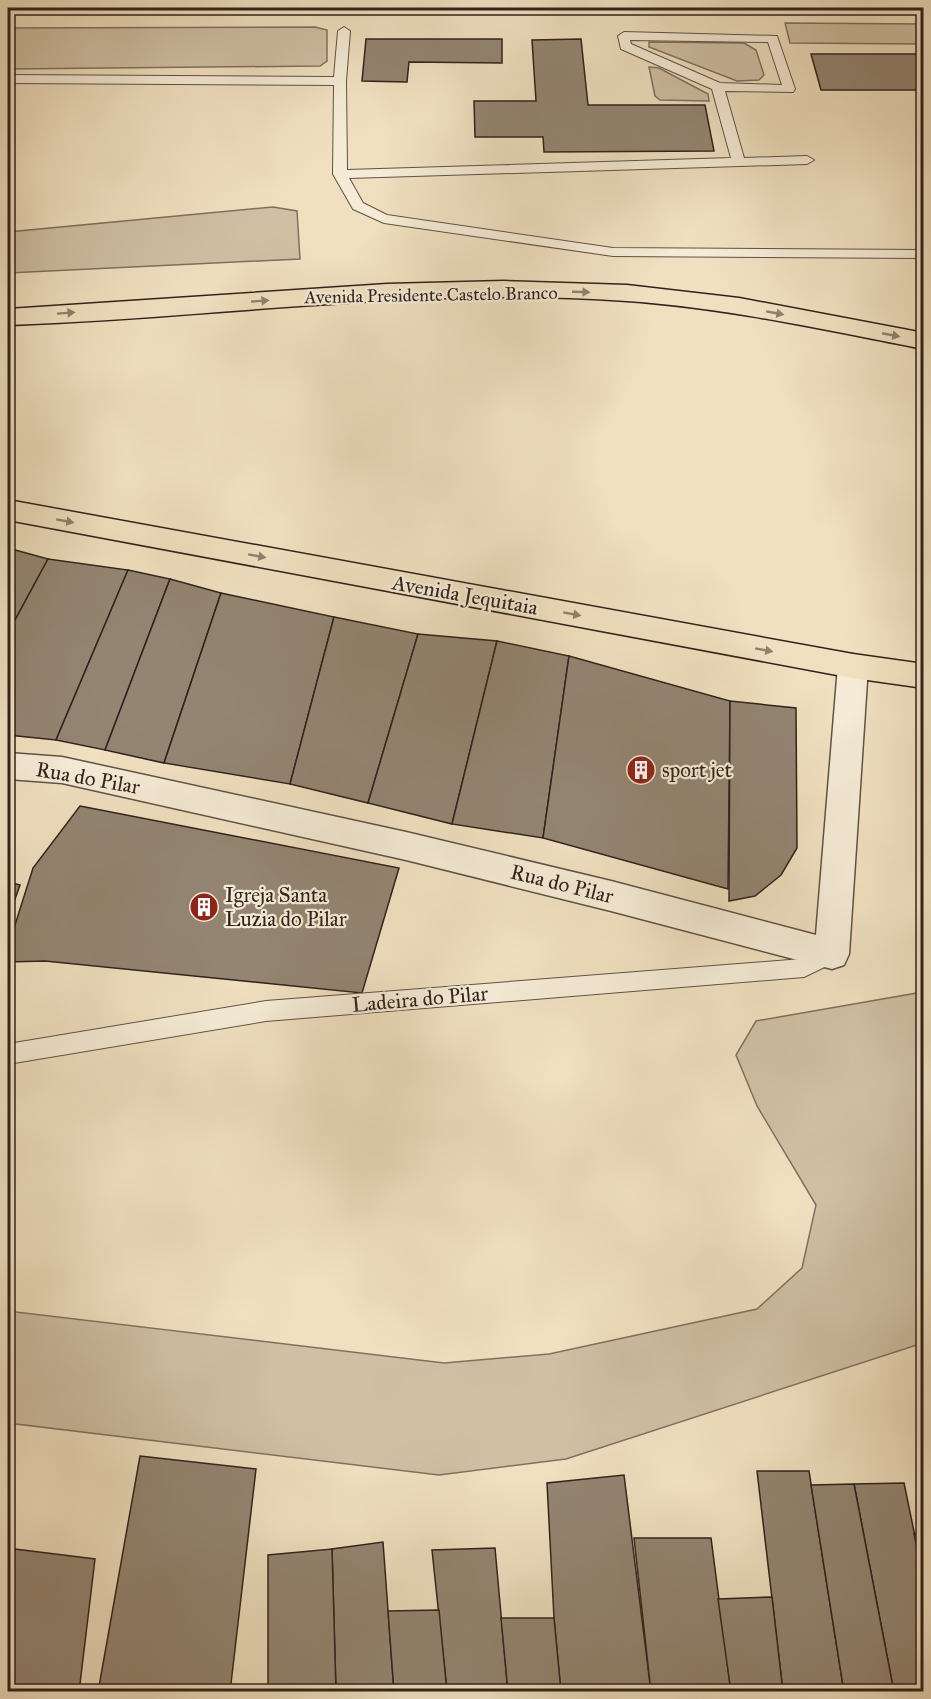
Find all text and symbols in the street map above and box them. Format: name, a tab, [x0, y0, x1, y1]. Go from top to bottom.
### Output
street label: Avenida Presidente Castelo Branco	[303, 282, 558, 308]
one-way arrow	[572, 287, 591, 296]
one-way arrow	[251, 296, 270, 305]
one-way arrow	[765, 308, 784, 317]
one-way arrow	[56, 309, 75, 318]
one-way arrow	[882, 330, 900, 340]
one-way arrow	[56, 517, 75, 526]
one-way arrow	[247, 552, 266, 561]
street label: Avenida Jequitaia	[389, 569, 540, 621]
one-way arrow	[563, 610, 582, 619]
one-way arrow	[755, 645, 774, 654]
building icon: sport jet	[625, 754, 657, 786]
street label: Rua do Pilar	[34, 756, 142, 800]
place label: sport jet	[662, 757, 733, 783]
street label: Rua do Pilar	[508, 859, 616, 909]
place label: Igreja Santa Luzia do Pilar	[225, 882, 347, 932]
building icon: Igreja Santa Luzia do Pilar	[188, 891, 220, 923]
street label: Ladeira do Pilar	[351, 980, 489, 1018]

